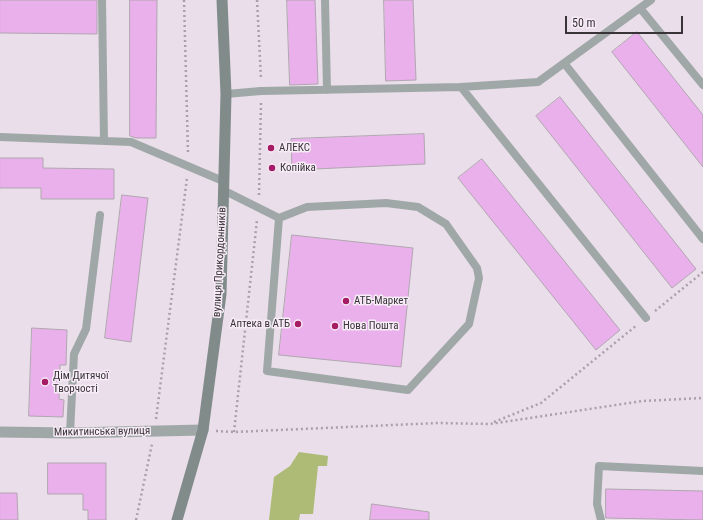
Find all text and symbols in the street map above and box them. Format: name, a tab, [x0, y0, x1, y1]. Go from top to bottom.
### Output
scale bar	[567, 8, 685, 34]
text: 50 m	[572, 16, 596, 30]
place label: АЛЕКС	[279, 141, 310, 155]
marker: АЛЕКС	[266, 143, 276, 153]
place label: Копійка	[280, 161, 316, 175]
marker: Копійка	[267, 163, 277, 173]
street label: вулиця Прикордонників	[211, 207, 229, 317]
place label: АТБ-Маркет	[354, 294, 408, 308]
marker: АТБ-Маркет	[341, 296, 351, 306]
place label: Аптека в АТБ	[230, 317, 290, 331]
marker: Аптека в АТБ	[293, 319, 303, 329]
place label: Нова Пошта	[343, 319, 399, 333]
marker: Нова Пошта	[330, 321, 340, 331]
place label: Дім Дитячої Творчості	[53, 369, 109, 395]
marker: Дім Дитячої Творчості	[40, 377, 50, 387]
street label: Микитинська вулиця	[54, 425, 150, 439]

